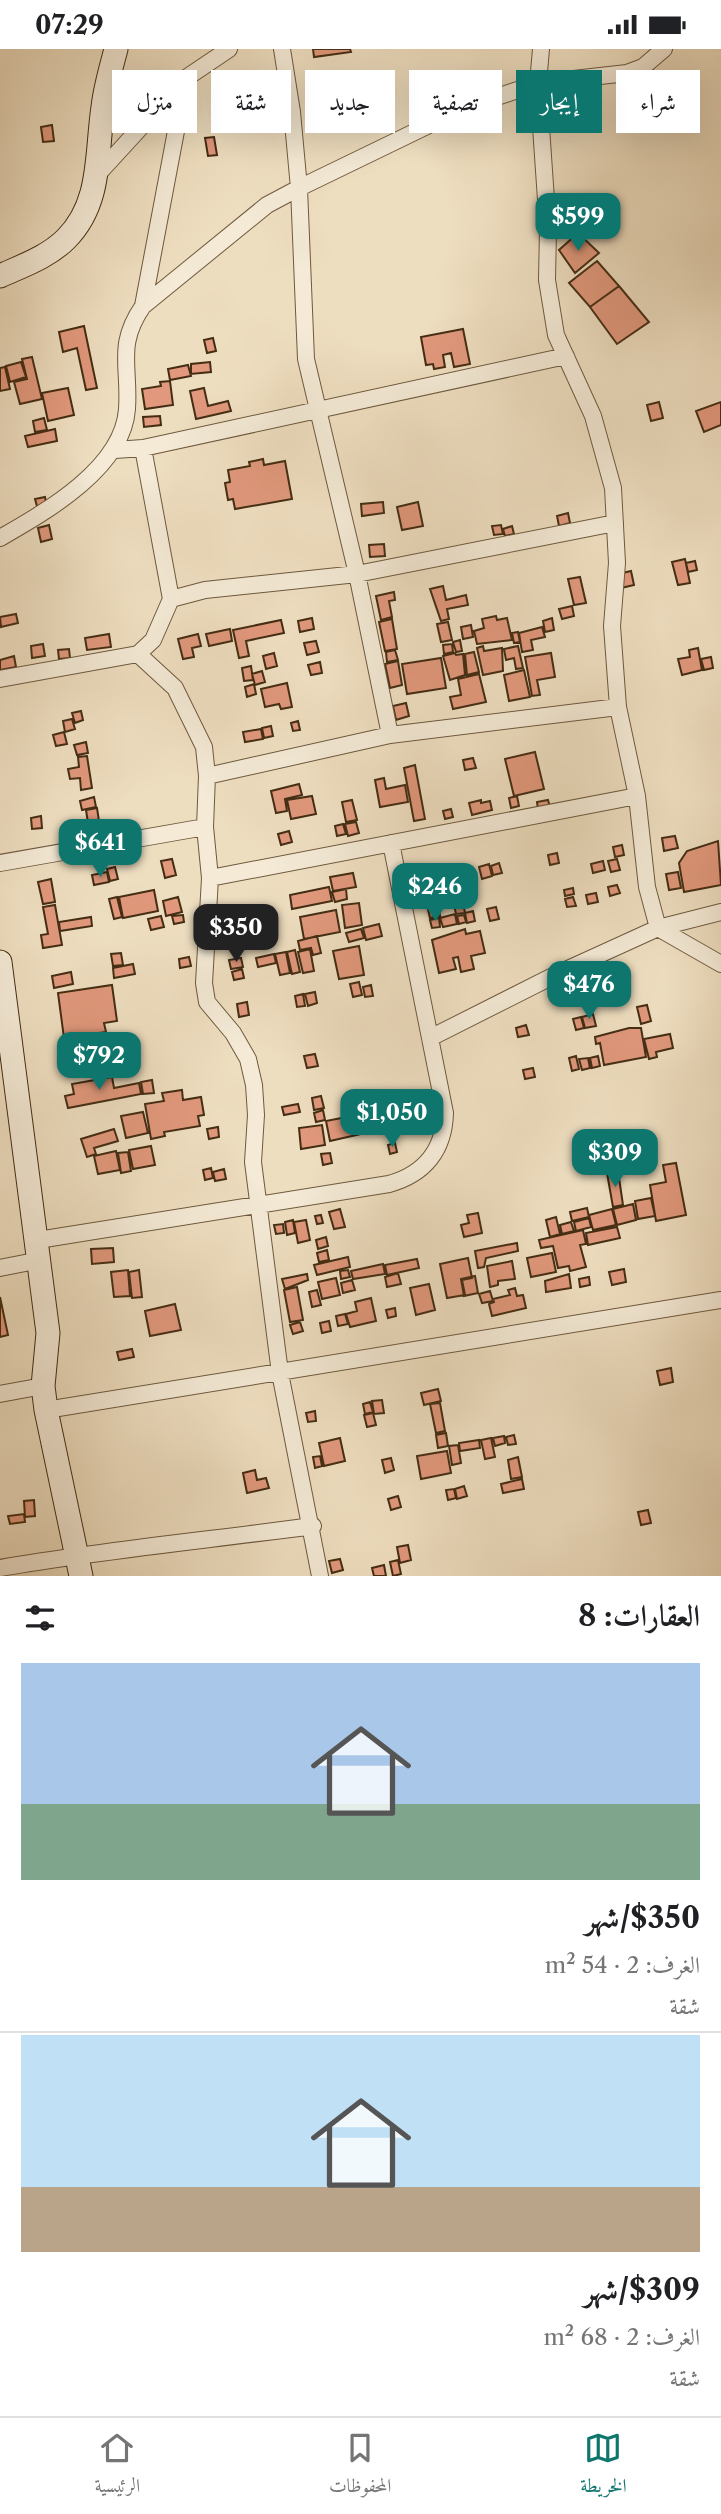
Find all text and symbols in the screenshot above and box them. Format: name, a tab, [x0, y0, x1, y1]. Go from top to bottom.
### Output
text: 07:29	[35, 9, 104, 41]
chip: منزل	[112, 70, 197, 133]
chip: شقة	[211, 70, 291, 133]
chip: جديد	[305, 70, 395, 133]
chip: تصفية	[409, 70, 502, 133]
chip: إيجار	[516, 70, 602, 133]
chip: شراء	[616, 70, 700, 133]
pin: $599	[537, 193, 619, 253]
text: $599	[552, 202, 605, 230]
pin: $641	[59, 819, 141, 879]
text: $641	[75, 828, 125, 856]
pin: $246	[394, 863, 476, 923]
text: $246	[408, 872, 462, 900]
pin: $350	[195, 905, 277, 964]
text: $350	[209, 913, 263, 941]
pin: $476	[548, 961, 630, 1021]
text: $476	[563, 970, 615, 998]
pin: $792	[58, 1033, 140, 1092]
text: $792	[73, 1041, 125, 1069]
pin: $1,050	[335, 1089, 449, 1149]
text: $1,050	[356, 1098, 428, 1126]
pin: $309	[574, 1129, 656, 1189]
text: $309	[588, 1138, 642, 1166]
text: العقارات: 8	[578, 1597, 700, 1634]
icon: filters	[21, 1599, 59, 1637]
icon: home	[298, 1708, 424, 1834]
text: $350/شهر	[585, 1899, 700, 1936]
text: الغرف: 2 · 54 m²	[545, 1951, 700, 1979]
text: شقة	[670, 1992, 700, 2020]
icon: home	[298, 2080, 424, 2206]
text: $309/شهر	[584, 2271, 700, 2308]
text: الغرف: 2 · 68 m²	[543, 2323, 700, 2351]
text: شقة	[670, 2364, 700, 2392]
tab: الرئيسية	[94, 2429, 140, 2504]
tab: المحفوظات	[329, 2429, 392, 2504]
tab: الخريطة	[580, 2429, 627, 2504]

